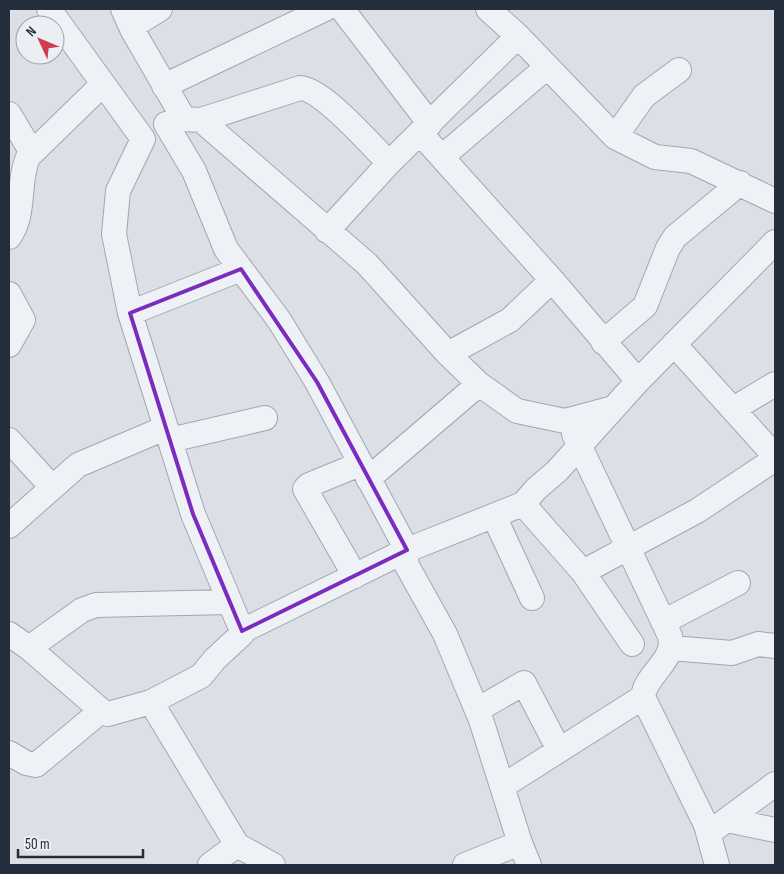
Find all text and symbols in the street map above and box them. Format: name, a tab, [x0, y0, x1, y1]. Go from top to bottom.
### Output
north arrow	[15, 15, 65, 65]
text: N	[22, 23, 40, 40]
scale bar	[18, 826, 142, 858]
text: 50 m	[25, 835, 50, 854]

